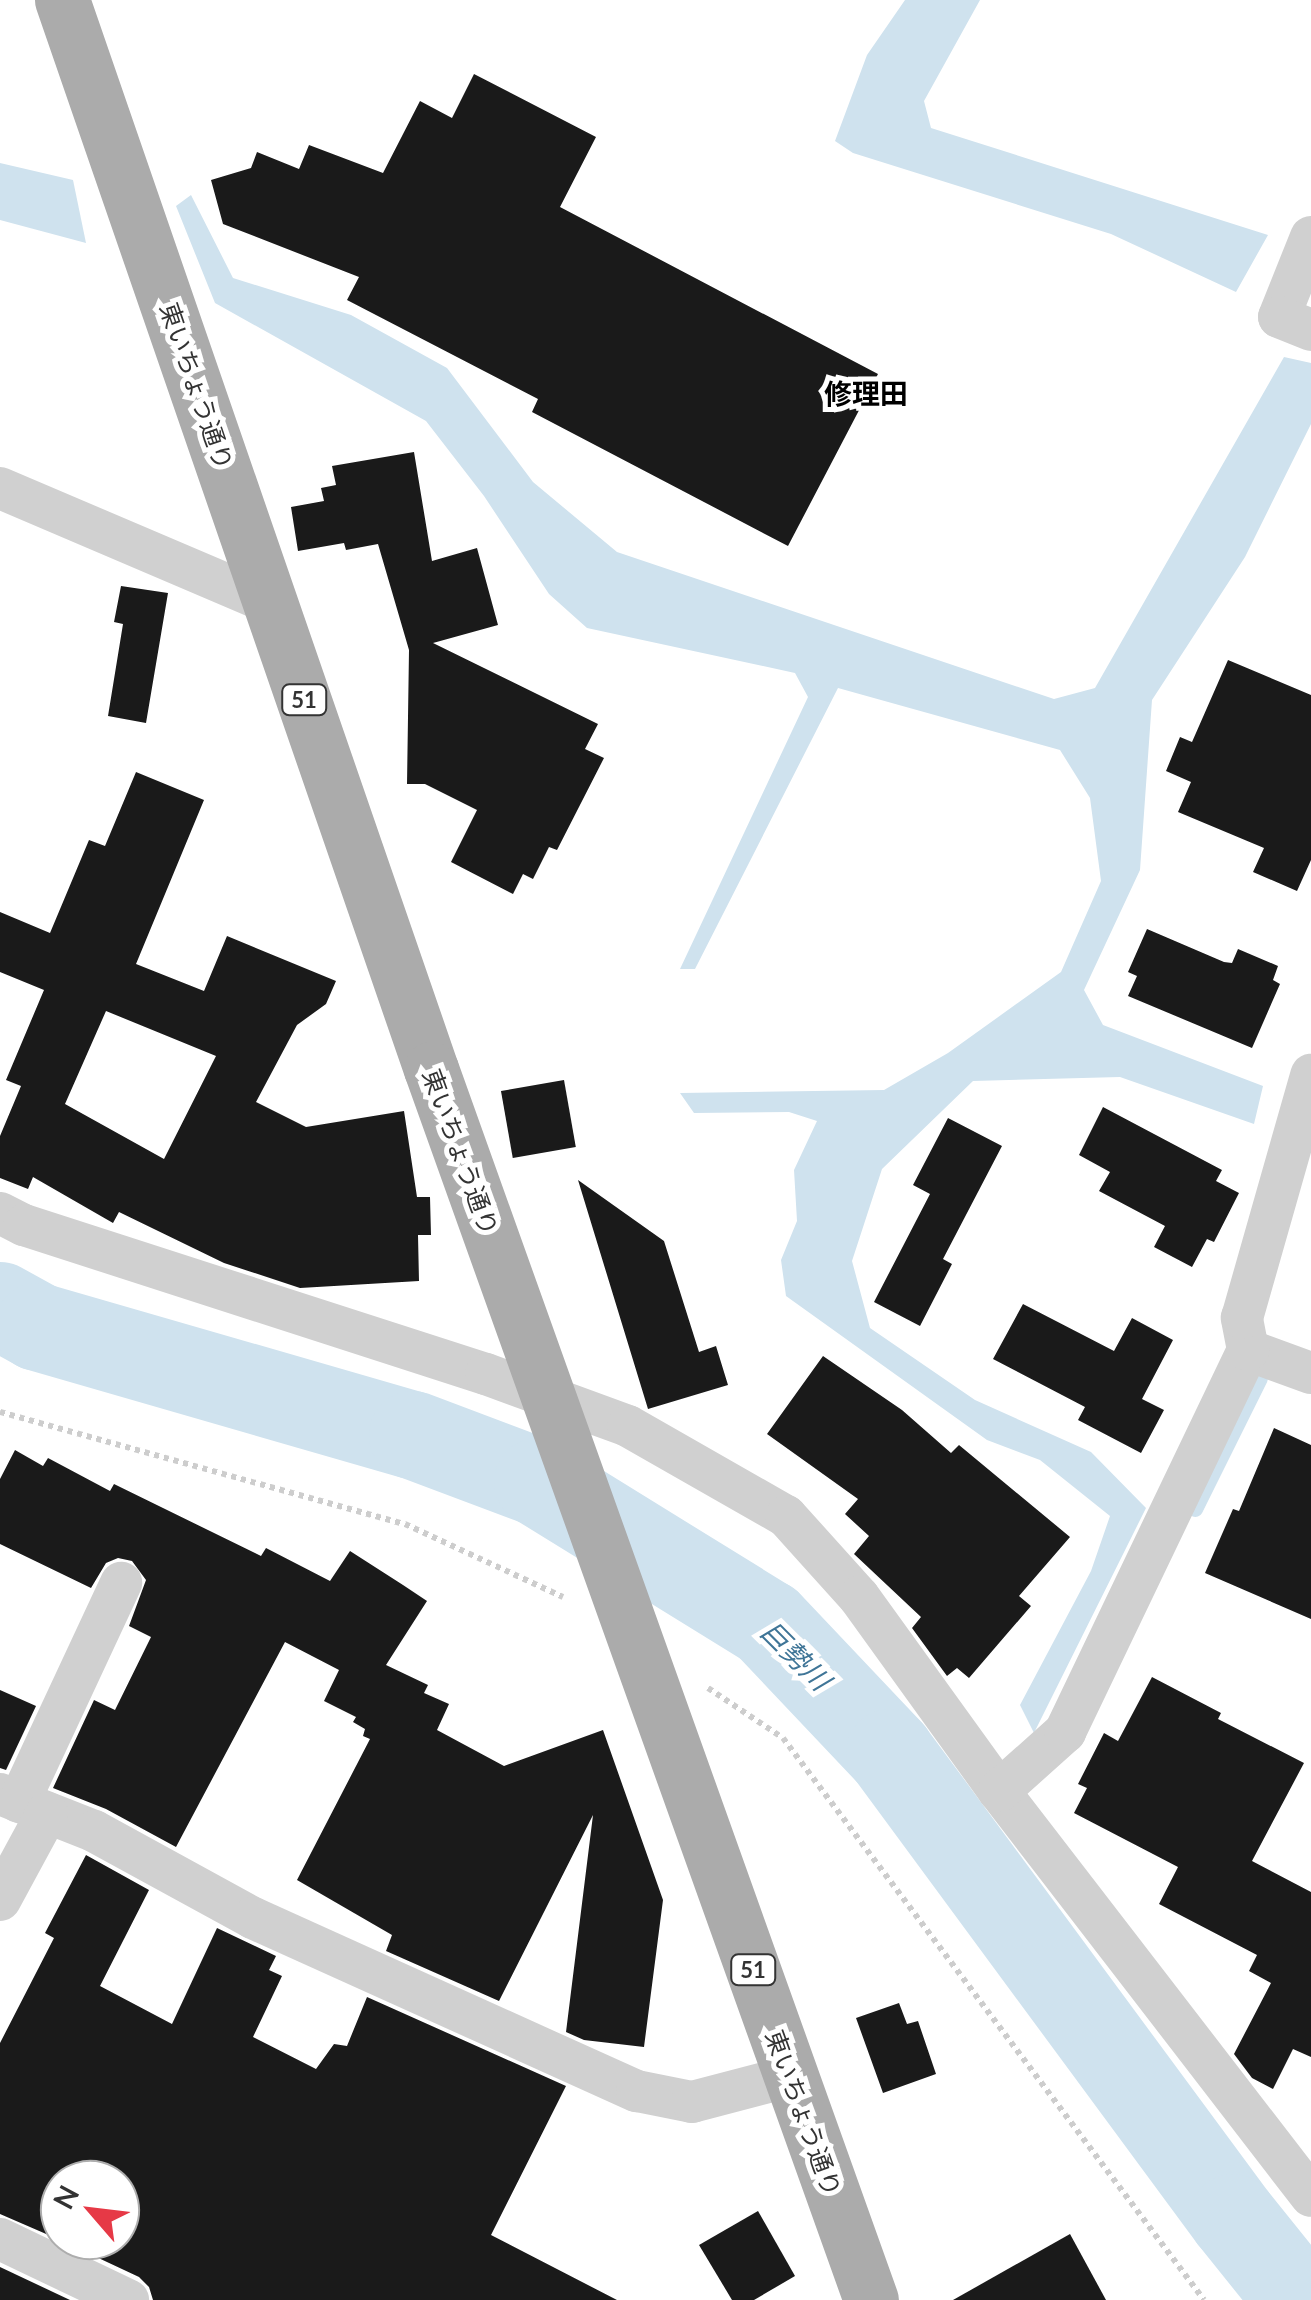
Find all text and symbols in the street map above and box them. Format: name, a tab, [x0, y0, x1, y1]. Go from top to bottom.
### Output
street label: 東いちょう通り	[154, 298, 240, 474]
district label: 修理田	[824, 376, 908, 410]
road number: 51	[279, 683, 329, 717]
street label: 東いちょう通り	[417, 1065, 505, 1239]
water label: 巨勢川	[754, 1613, 838, 1697]
road number: 51	[728, 1953, 778, 1987]
street label: 東いちょう通り	[760, 2026, 848, 2200]
north arrow	[40, 2160, 140, 2260]
text: N	[45, 2179, 85, 2214]

